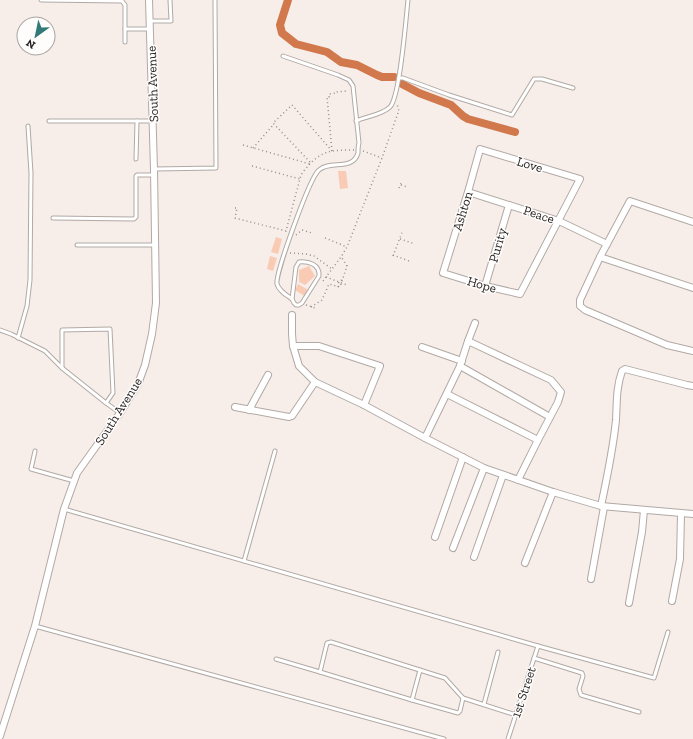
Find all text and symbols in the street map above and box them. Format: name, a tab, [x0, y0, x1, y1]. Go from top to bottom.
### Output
north arrow	[16, 16, 56, 56]
text: N	[23, 36, 38, 52]
street label: South Avenue	[144, 45, 161, 123]
street label: Love	[515, 153, 545, 175]
street label: Ashton	[449, 189, 476, 233]
street label: Peace	[521, 202, 556, 227]
street label: Purity	[485, 226, 510, 264]
street label: Hope	[466, 273, 498, 296]
street label: South Avenue	[92, 375, 145, 448]
street label: 1st Street	[508, 665, 539, 720]

